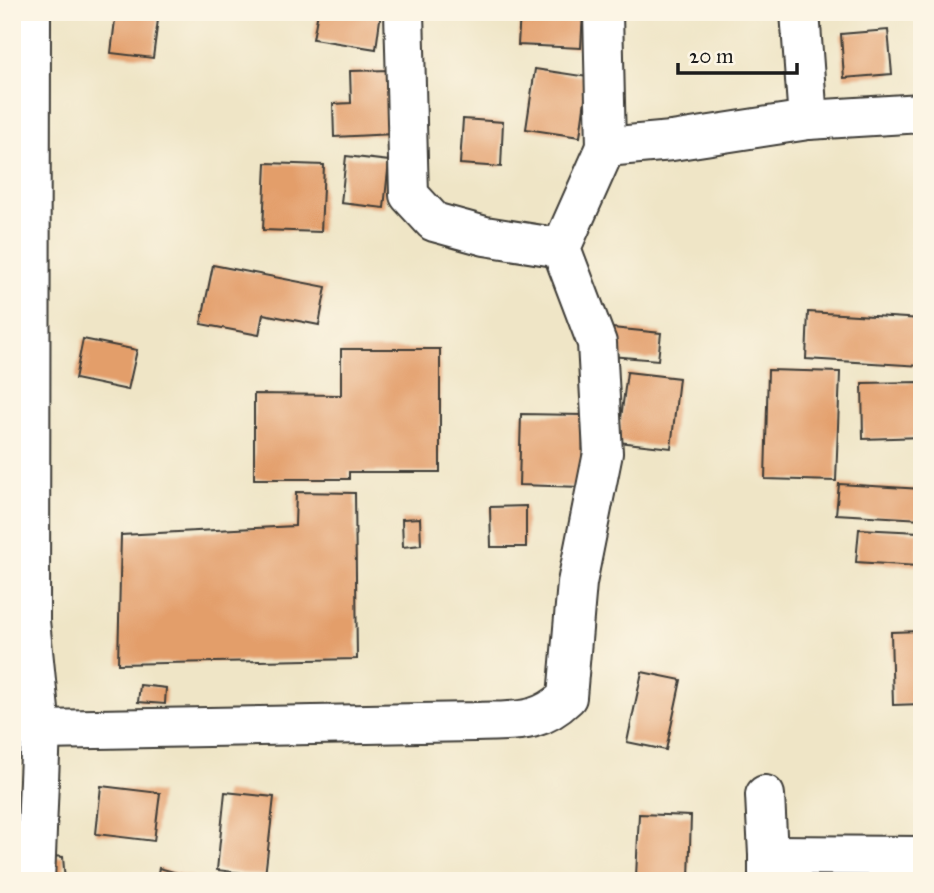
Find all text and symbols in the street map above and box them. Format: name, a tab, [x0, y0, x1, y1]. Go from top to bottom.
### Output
scale bar	[678, 32, 797, 76]
text: 20 m	[689, 43, 734, 69]

